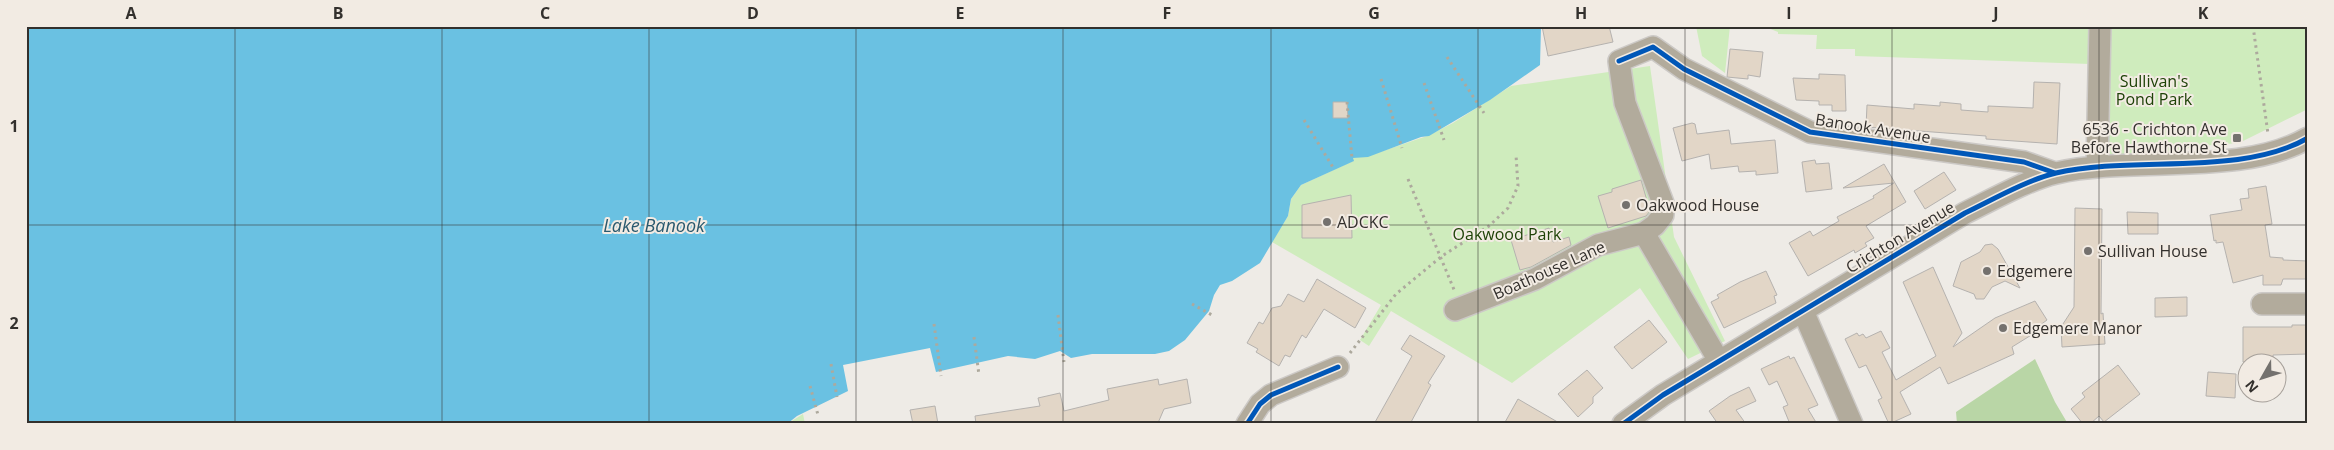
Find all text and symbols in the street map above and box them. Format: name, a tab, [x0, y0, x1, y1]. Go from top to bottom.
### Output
text: A	[125, 2, 137, 24]
text: B	[333, 2, 343, 24]
text: C	[540, 2, 550, 24]
text: D	[747, 2, 759, 24]
text: E	[956, 2, 965, 24]
text: F	[1163, 2, 1171, 24]
text: G	[1368, 2, 1380, 24]
text: H	[1575, 2, 1587, 24]
text: I	[1786, 2, 1792, 24]
text: J	[1991, 2, 1999, 24]
text: K	[2198, 2, 2209, 24]
park label: Sullivan's Pond Park	[2116, 70, 2193, 110]
street label: Banook Avenue	[1814, 108, 1932, 148]
text: 1	[9, 115, 19, 137]
place label: 6536 - Crichton Ave Before Hawthorne St	[2071, 118, 2227, 158]
marker: 6536 - Crichton Ave Before Hawthorne St	[2231, 132, 2243, 144]
place label: Oakwood House	[1636, 194, 1759, 216]
street label: Crichton Avenue	[1842, 196, 1958, 278]
marker: Oakwood House	[1620, 199, 1632, 211]
place label: ADCKC	[1337, 211, 1389, 233]
water label: Lake Banook	[603, 213, 706, 237]
marker: ADCKC	[1321, 216, 1333, 228]
park label: Oakwood Park	[1453, 223, 1562, 245]
street label: Boathouse Lane	[1489, 235, 1609, 305]
place label: Sullivan House	[2098, 240, 2207, 262]
marker: Sullivan House	[2082, 245, 2094, 257]
place label: Edgemere	[1997, 260, 2073, 282]
marker: Edgemere	[1981, 265, 1993, 277]
text: 2	[9, 312, 19, 334]
place label: Edgemere Manor	[2013, 317, 2143, 339]
marker: Edgemere Manor	[1997, 322, 2009, 334]
north arrow	[2236, 352, 2286, 402]
text: N	[2241, 376, 2262, 397]

